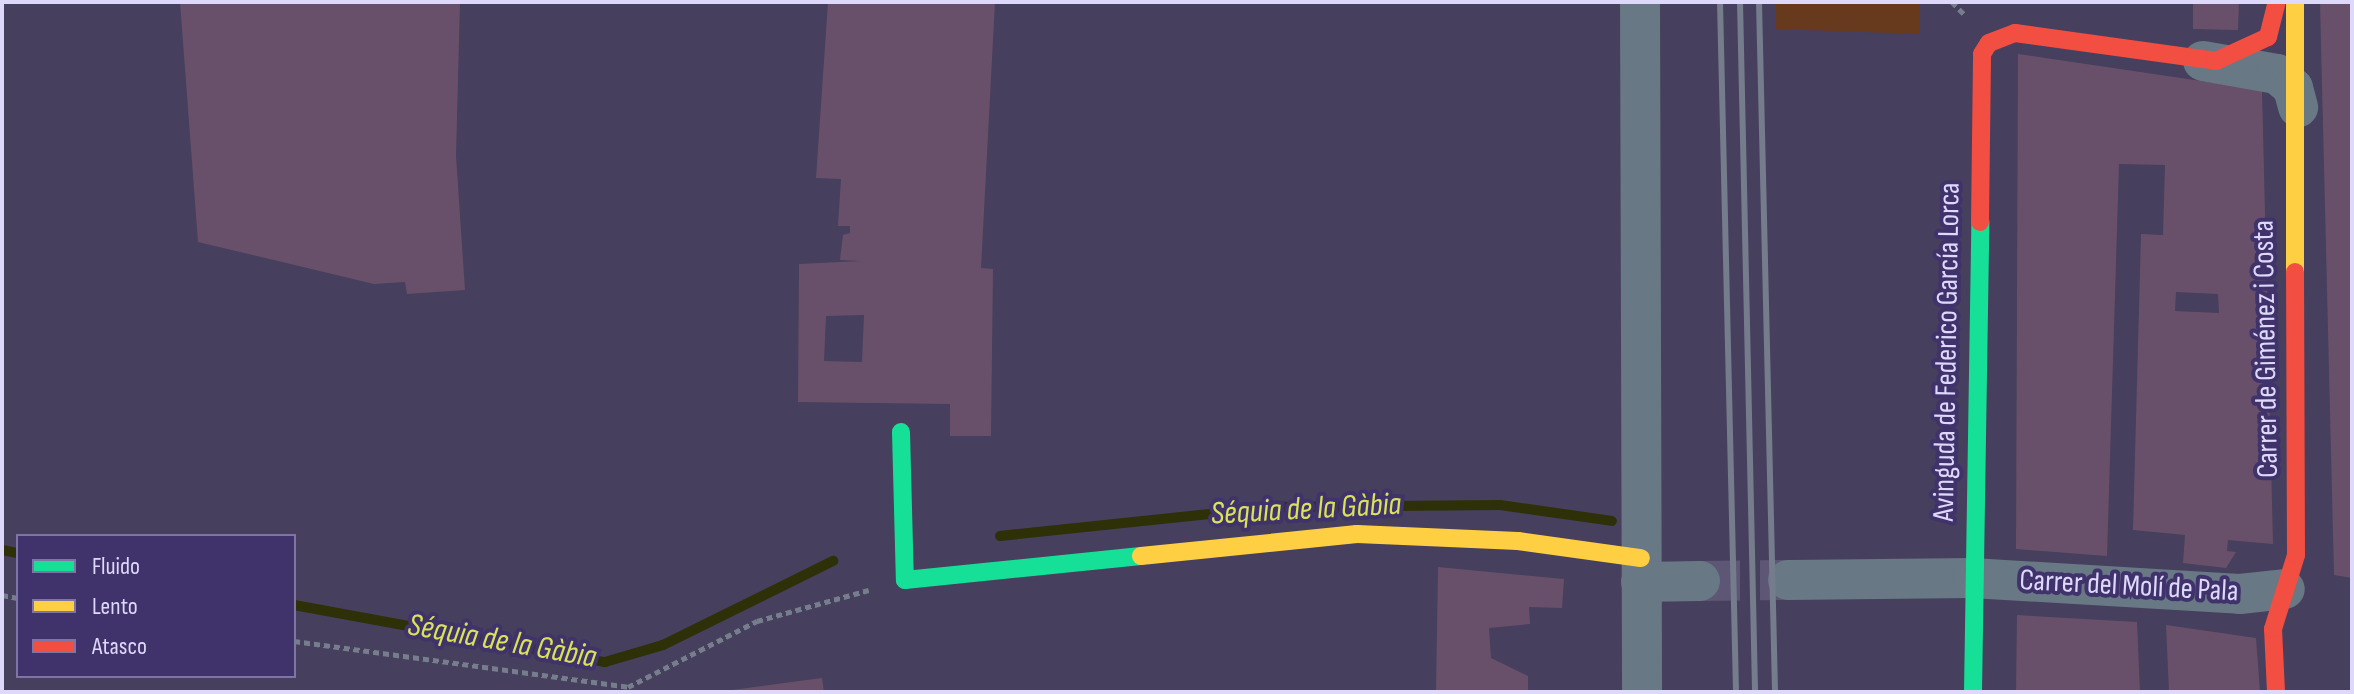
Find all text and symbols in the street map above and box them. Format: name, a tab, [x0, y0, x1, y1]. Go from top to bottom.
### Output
street label: Avinguda de Federico García Lorca	[1926, 182, 1968, 522]
street label: Carrer de Giménez i Costa	[2246, 220, 2286, 478]
water label: Séquia de la Gàbia	[1210, 486, 1402, 534]
legend	[16, 534, 296, 678]
text: Fluido	[92, 552, 140, 581]
street label: Carrer del Molí de Pala	[2019, 562, 2239, 610]
text: Lento	[92, 592, 138, 621]
water label: Séquia de la Gàbia	[405, 607, 599, 677]
text: Atasco	[92, 632, 147, 661]

